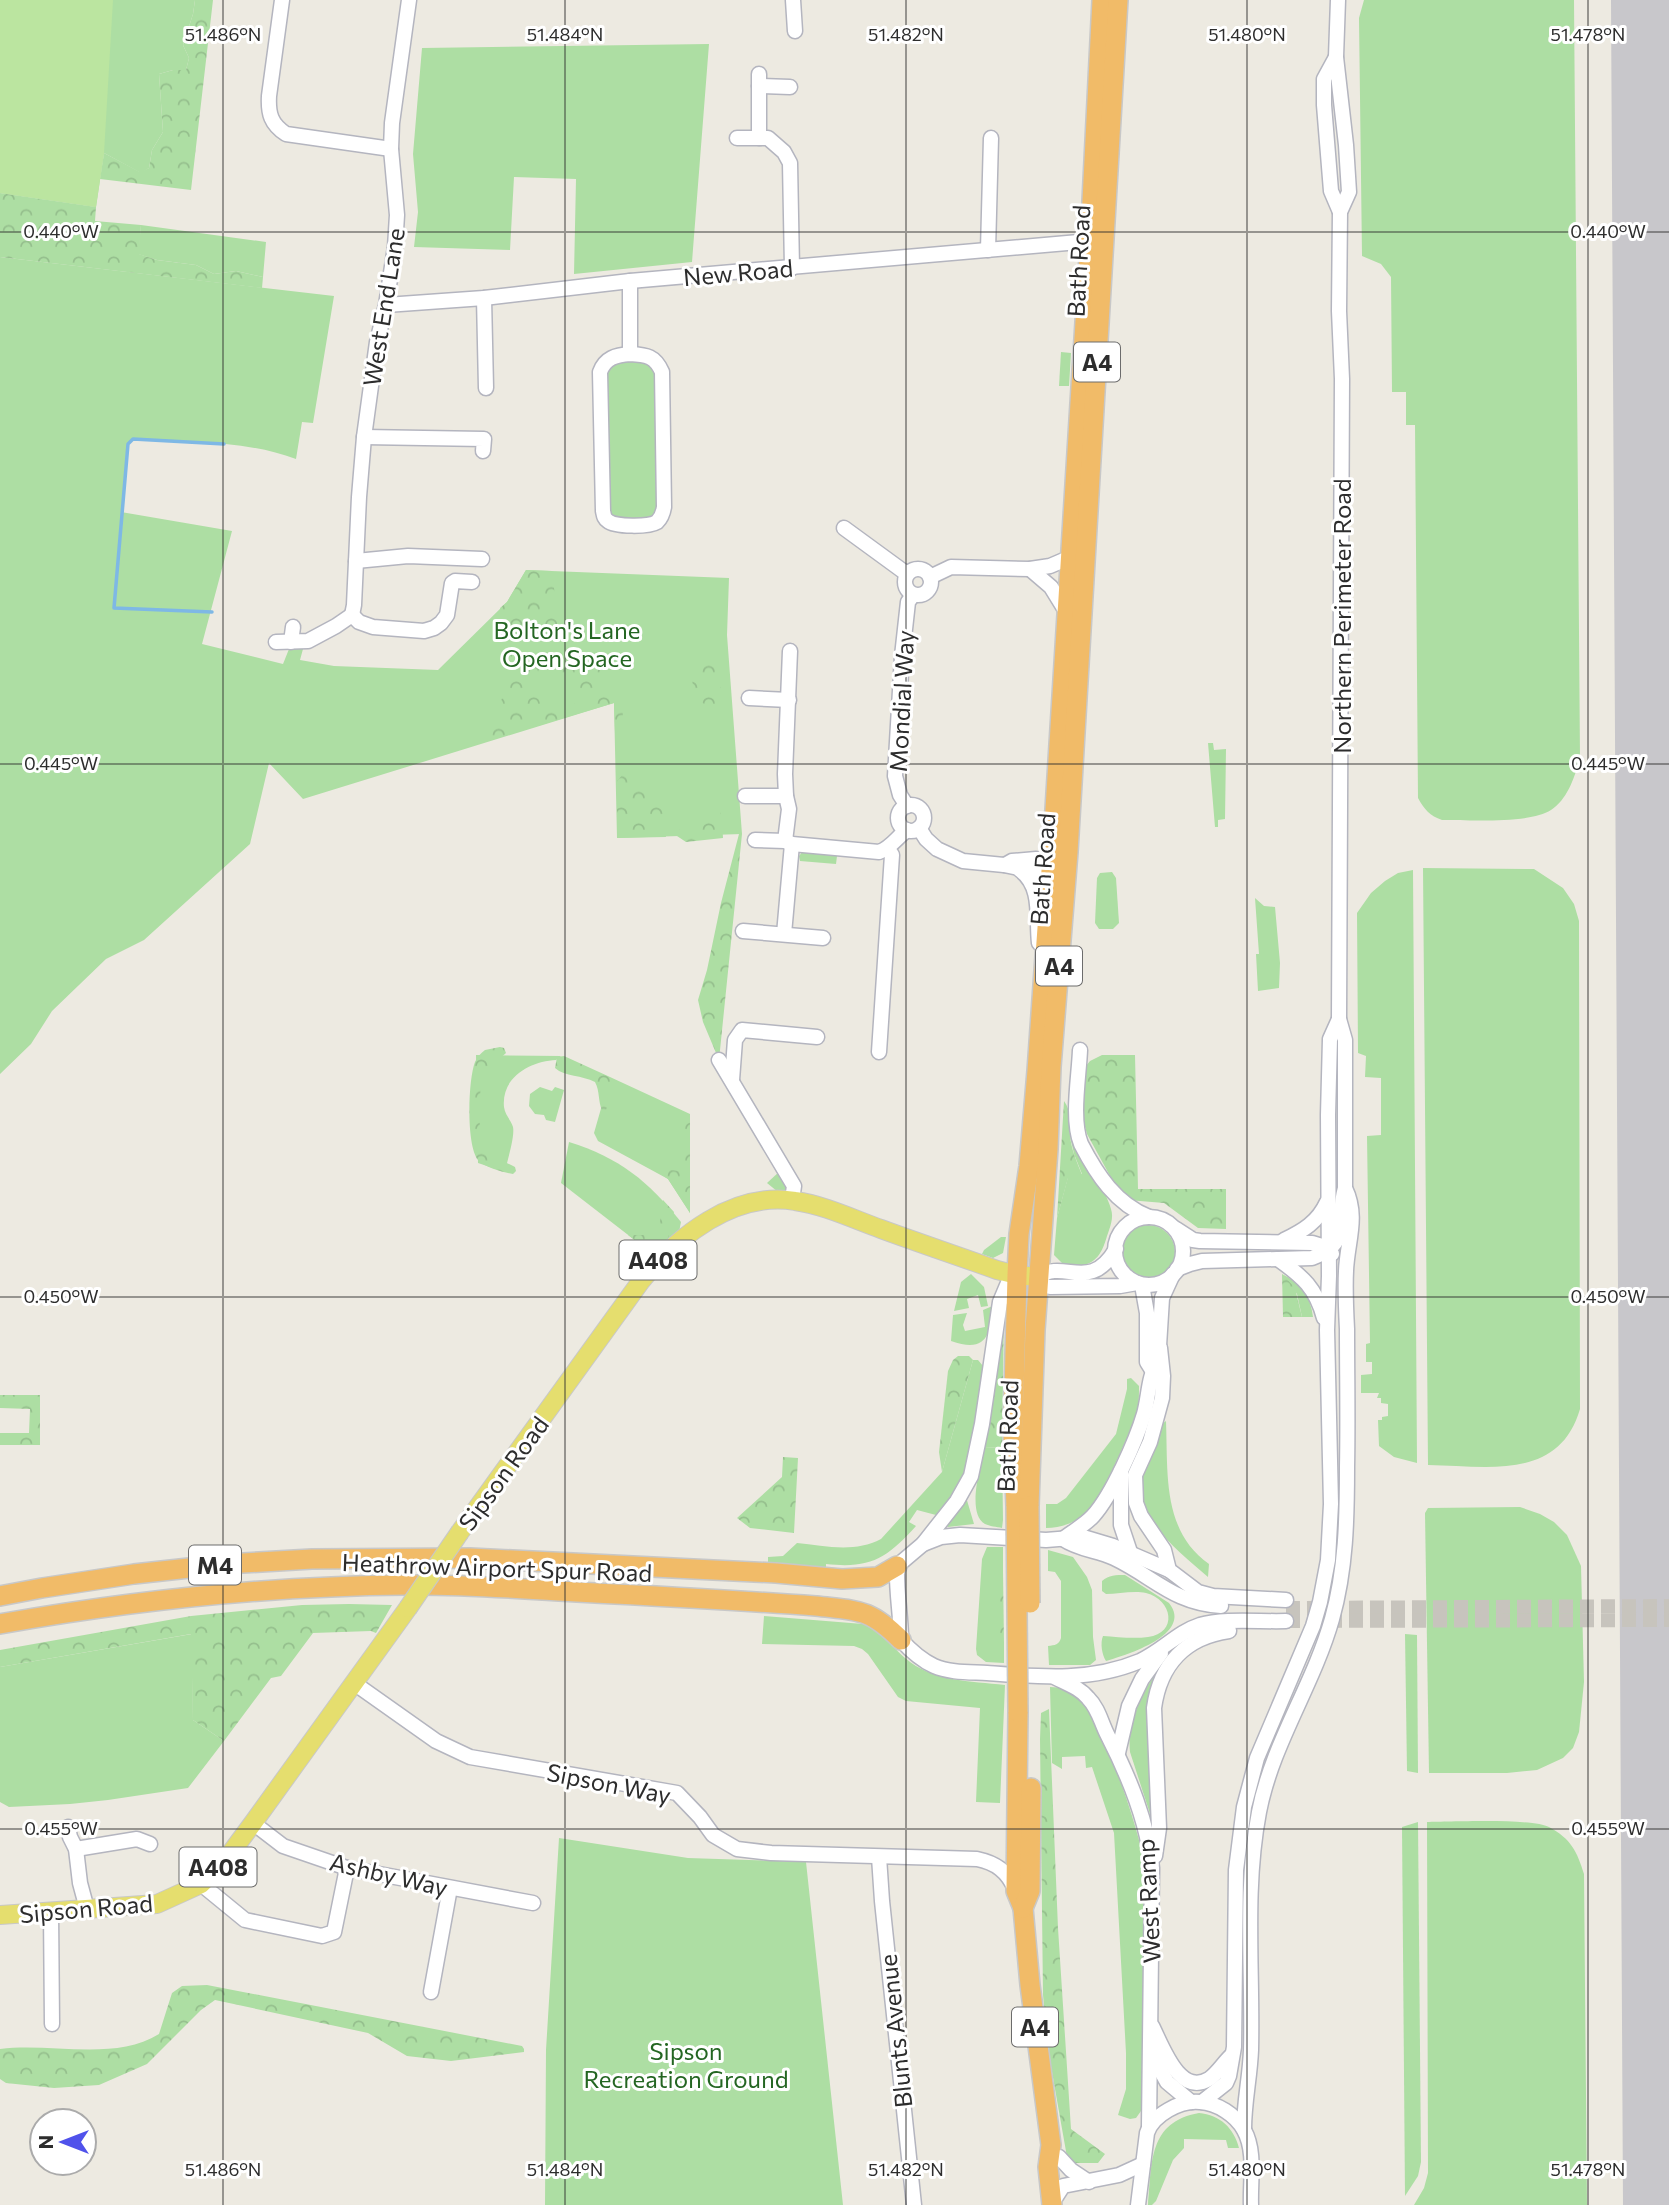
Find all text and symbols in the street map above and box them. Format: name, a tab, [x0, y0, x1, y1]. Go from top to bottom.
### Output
text: 51.486°N	[185, 23, 261, 45]
text: 51.484°N	[527, 23, 603, 45]
text: 51.482°N	[868, 23, 944, 45]
text: 51.480°N	[1208, 23, 1286, 45]
text: 51.478°N	[1551, 23, 1625, 45]
street label: Bath Road	[1061, 204, 1095, 318]
text: 0.440°W	[23, 220, 99, 242]
text: 0.440°W	[1570, 220, 1646, 242]
street label: West End Lane	[356, 226, 410, 388]
street label: New Road	[682, 253, 794, 291]
road number: A4	[1074, 342, 1120, 382]
street label: Northern Perimeter Road	[1327, 478, 1356, 754]
park label: Bolton's Lane Open Space	[494, 615, 640, 672]
street label: Mondial Way	[883, 629, 919, 773]
text: 0.445°W	[24, 752, 98, 774]
text: 0.445°W	[1571, 752, 1645, 774]
street label: Bath Road	[1024, 812, 1060, 926]
road number: A4	[1036, 946, 1082, 986]
road number: A408	[620, 1240, 696, 1280]
text: 0.450°W	[23, 1285, 99, 1307]
text: 0.450°W	[1570, 1285, 1646, 1307]
street label: Bath Road	[991, 1379, 1023, 1493]
street label: Sipson Road	[452, 1410, 554, 1536]
road number: M4	[189, 1546, 241, 1584]
street label: Heathrow Airport Spur Road	[341, 1547, 653, 1587]
street label: Sipson Way	[545, 1757, 673, 1809]
text: 0.455°W	[24, 1817, 98, 1839]
text: 0.455°W	[1571, 1817, 1645, 1839]
street label: West Ramp	[1130, 1838, 1166, 1964]
street label: Ashby Way	[327, 1846, 451, 1902]
road number: A408	[180, 1848, 256, 1886]
street label: Sipson Road	[18, 1888, 154, 1928]
street label: Blunts Avenue	[873, 1953, 917, 2109]
road number: A4	[1012, 2008, 1058, 2046]
park label: Sipson Recreation Ground	[583, 2036, 789, 2093]
north arrow	[28, 2107, 98, 2177]
text: N	[34, 2135, 57, 2149]
text: 51.486°N	[185, 2158, 261, 2180]
text: 51.484°N	[527, 2158, 603, 2180]
text: 51.482°N	[868, 2158, 944, 2180]
text: 51.480°N	[1208, 2158, 1286, 2180]
text: 51.478°N	[1551, 2158, 1625, 2180]

